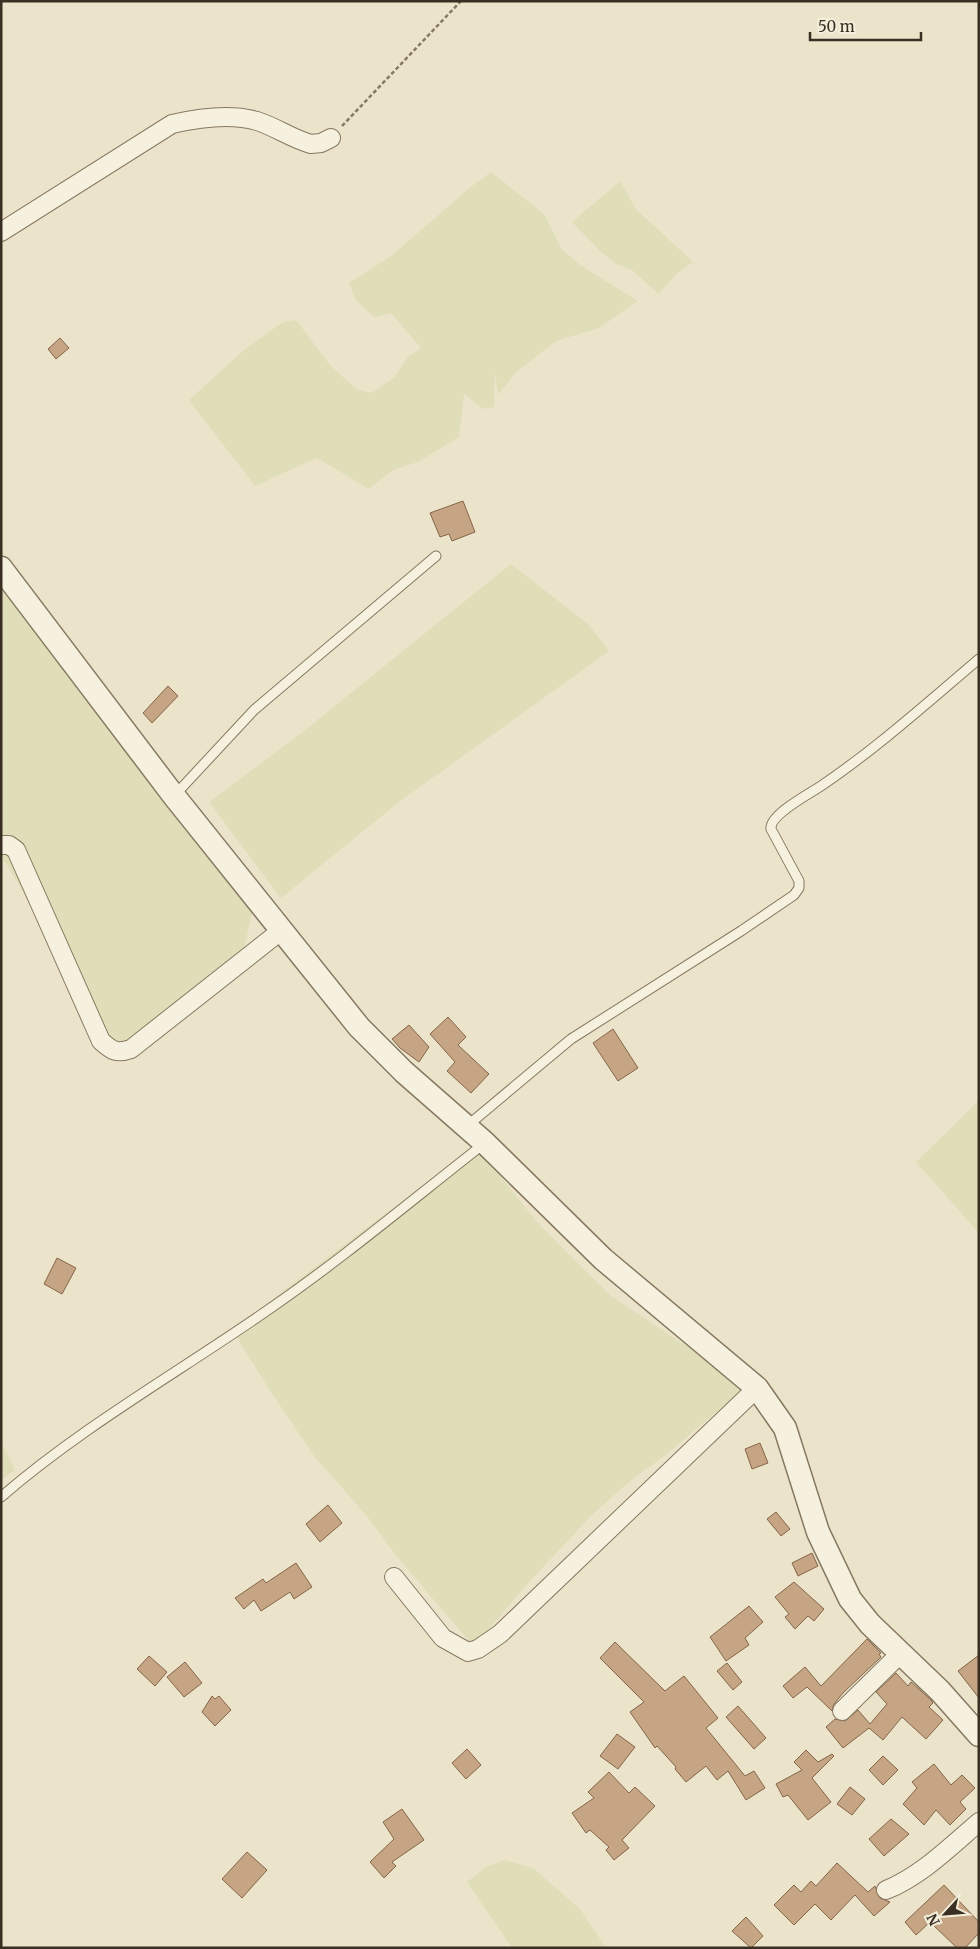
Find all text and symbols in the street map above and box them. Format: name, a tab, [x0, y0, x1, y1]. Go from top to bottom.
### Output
scale bar	[810, 10, 921, 42]
text: 50 m	[818, 17, 855, 36]
north arrow	[920, 1889, 970, 1939]
text: N	[923, 1911, 944, 1929]

